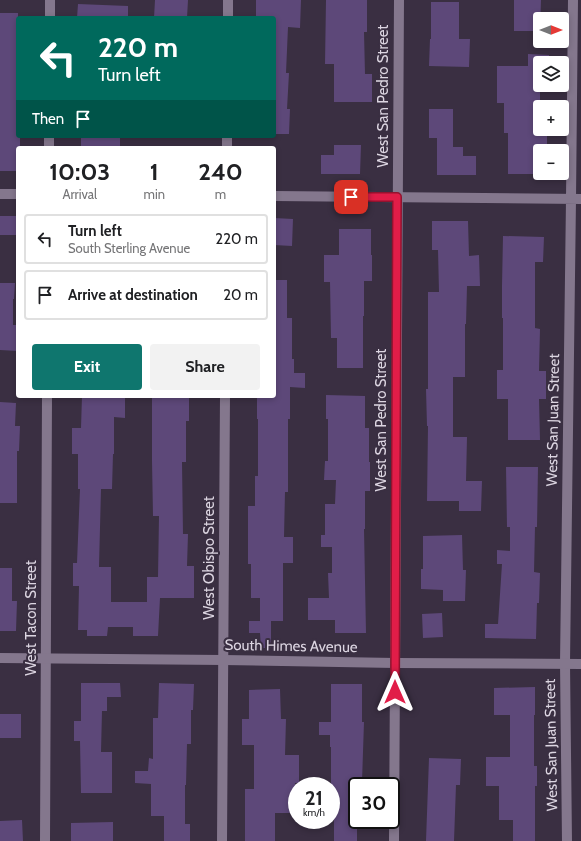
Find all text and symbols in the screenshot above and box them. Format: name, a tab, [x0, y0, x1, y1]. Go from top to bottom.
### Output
north arrow	[533, 12, 569, 48]
map controls	[533, 12, 569, 180]
street label: West San Pedro Street	[374, 25, 392, 167]
text: 220 m	[98, 30, 178, 64]
icon: left	[32, 32, 84, 84]
button: layers	[533, 56, 569, 92]
text: Turn left	[98, 64, 161, 86]
button: +	[533, 100, 569, 136]
icon: arrive	[72, 108, 94, 130]
text: Then	[32, 110, 64, 128]
button: −	[533, 144, 569, 180]
text: 10:03	[49, 157, 110, 186]
text: 1	[150, 157, 159, 186]
text: 240	[198, 157, 243, 186]
pin	[334, 180, 368, 214]
text: Arrival	[62, 186, 97, 202]
text: min	[144, 186, 165, 202]
text: m	[215, 186, 226, 202]
icon: arrive	[340, 186, 362, 208]
text: Turn left	[68, 222, 122, 240]
icon: left	[34, 228, 56, 250]
text: 220 m	[215, 230, 258, 248]
text: South Sterling Avenue	[68, 240, 190, 256]
icon: arrive	[34, 284, 56, 306]
text: Arrive at destination	[68, 286, 198, 304]
text: 20 m	[223, 286, 258, 304]
button: Exit	[32, 344, 142, 390]
button: Share	[150, 344, 260, 390]
street label: West San Pedro Street	[372, 349, 390, 491]
street label: West San Juan Street	[543, 354, 563, 486]
street label: West Obispo Street	[200, 496, 218, 620]
street label: West Tacon Street	[22, 560, 40, 676]
street label: South Himes Avenue	[224, 636, 358, 656]
position arrow	[374, 671, 416, 713]
street label: West San Juan Street	[541, 679, 561, 811]
speed limit sign: 30	[348, 777, 400, 829]
text: 21	[305, 786, 323, 810]
text: km/h	[303, 806, 325, 819]

